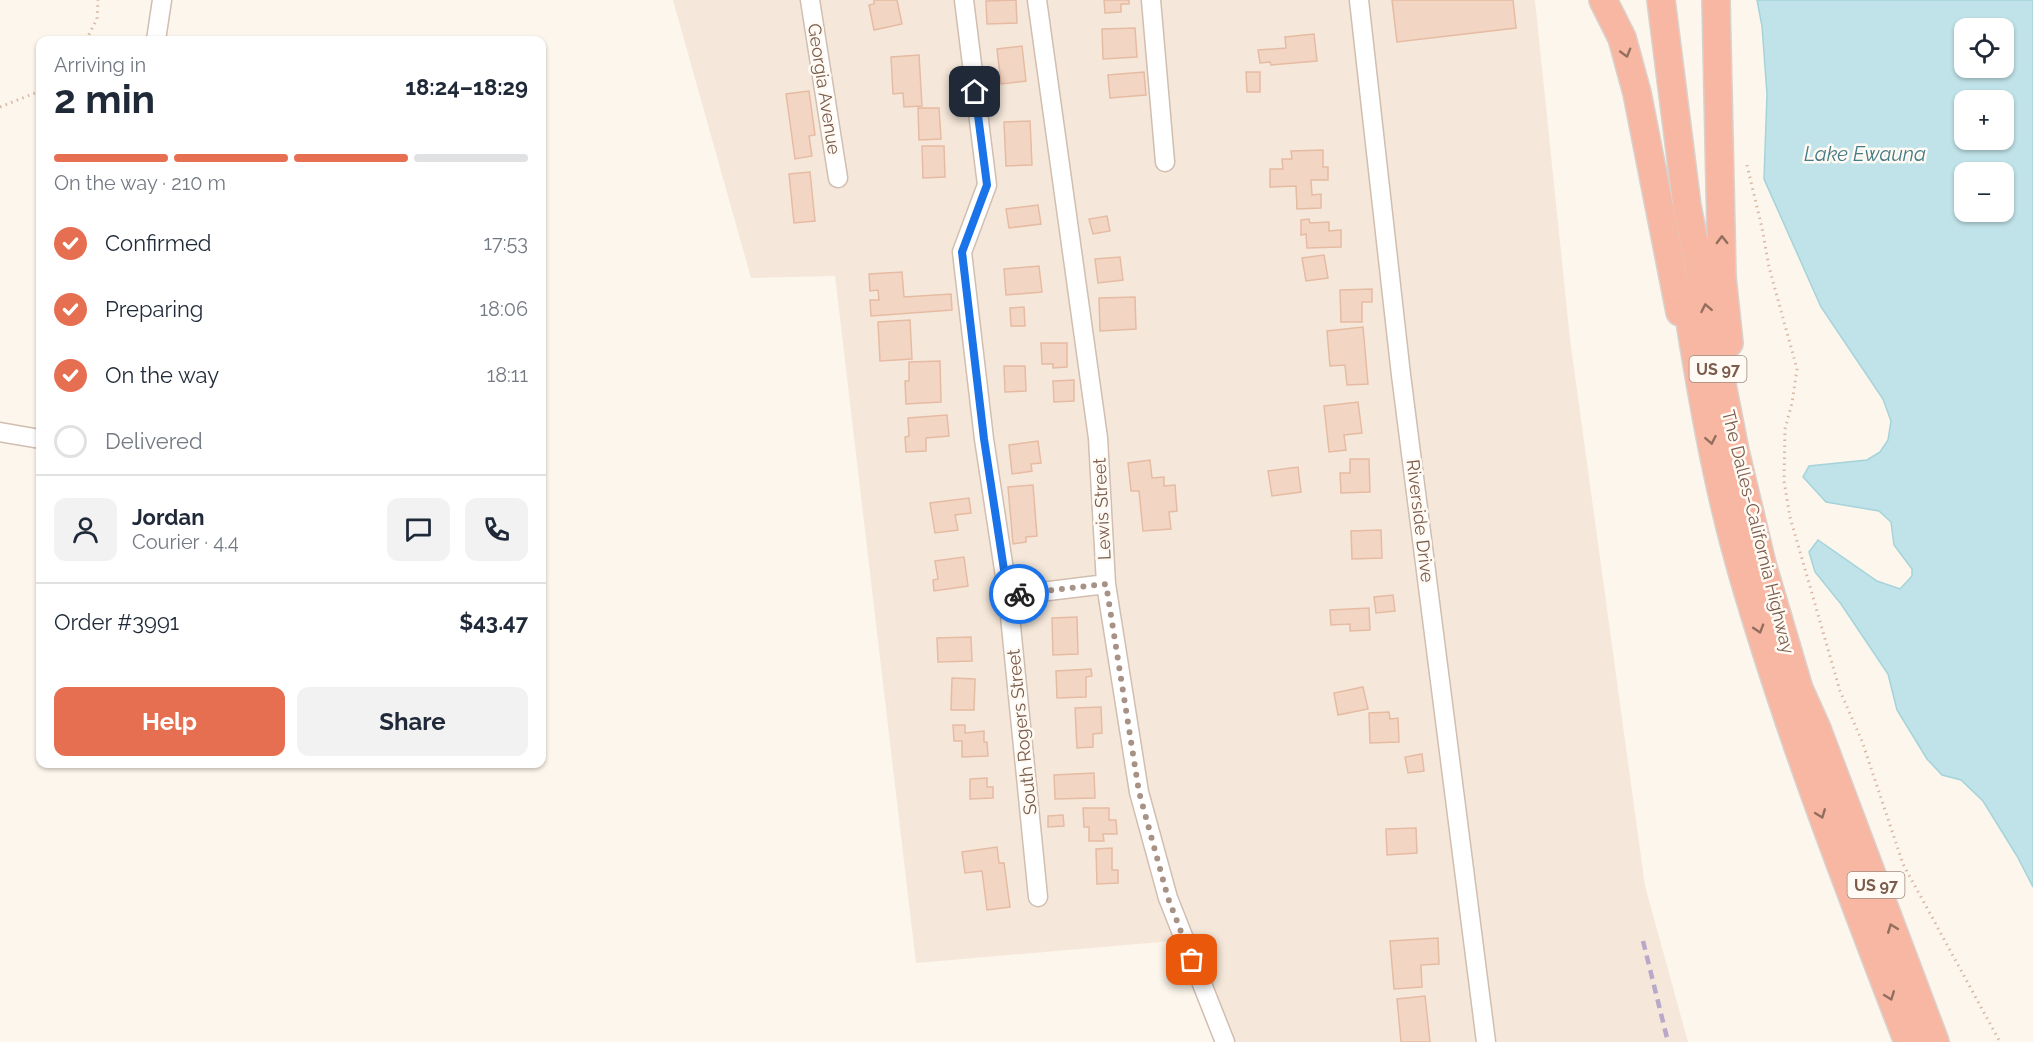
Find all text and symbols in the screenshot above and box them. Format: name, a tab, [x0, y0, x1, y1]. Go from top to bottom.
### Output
map controls	[1954, 18, 2014, 222]
button: locate	[1954, 18, 2014, 78]
street label: Georgia Avenue	[804, 22, 845, 156]
one-way arrow	[1619, 48, 1631, 58]
text: Arriving in	[54, 53, 146, 77]
pin	[949, 66, 1000, 117]
text: 18:24–18:29	[405, 74, 528, 100]
icon: home	[958, 75, 991, 108]
text: 2 min	[54, 76, 155, 122]
button: +	[1954, 90, 2014, 150]
water label: Lake Ewauna	[1804, 142, 1926, 166]
button: −	[1954, 162, 2014, 222]
text: On the way · 210 m	[54, 171, 226, 195]
icon: check	[54, 227, 87, 260]
text: Confirmed	[105, 230, 212, 256]
text: 17:53	[484, 231, 528, 255]
one-way arrow	[1715, 236, 1728, 245]
icon: check	[54, 293, 87, 326]
text: Preparing	[105, 296, 203, 322]
text: 18:06	[480, 297, 528, 321]
one-way arrow	[1700, 303, 1713, 313]
road number: US 97	[1690, 356, 1746, 382]
icon: check	[54, 359, 87, 392]
text: On the way	[105, 362, 219, 388]
text: 18:11	[487, 363, 528, 387]
street label: The Dalles-California Highway	[1718, 408, 1799, 656]
text: Delivered	[105, 428, 203, 454]
one-way arrow	[1704, 435, 1717, 445]
street label: Lewis Street	[1088, 457, 1115, 561]
street label: Riverside Drive	[1403, 458, 1439, 584]
button: person	[54, 498, 117, 561]
button: chat	[387, 498, 450, 561]
button: phone	[465, 498, 528, 561]
text: Jordan	[132, 504, 204, 530]
text: Courier · 4.4	[132, 530, 239, 554]
courier	[989, 564, 1049, 624]
icon: bike	[1003, 578, 1036, 611]
text: Order #3991	[54, 609, 179, 635]
text: $43.47	[459, 609, 528, 635]
one-way arrow	[1752, 623, 1764, 634]
street label: South Rogers Street	[1002, 648, 1041, 816]
button: Help	[54, 687, 285, 756]
button: Share	[297, 687, 528, 756]
one-way arrow	[1813, 808, 1826, 818]
road number: US 97	[1848, 872, 1904, 898]
one-way arrow	[1887, 923, 1900, 934]
pin	[1166, 934, 1217, 985]
icon: bag	[1175, 943, 1208, 976]
one-way arrow	[1883, 990, 1895, 1001]

